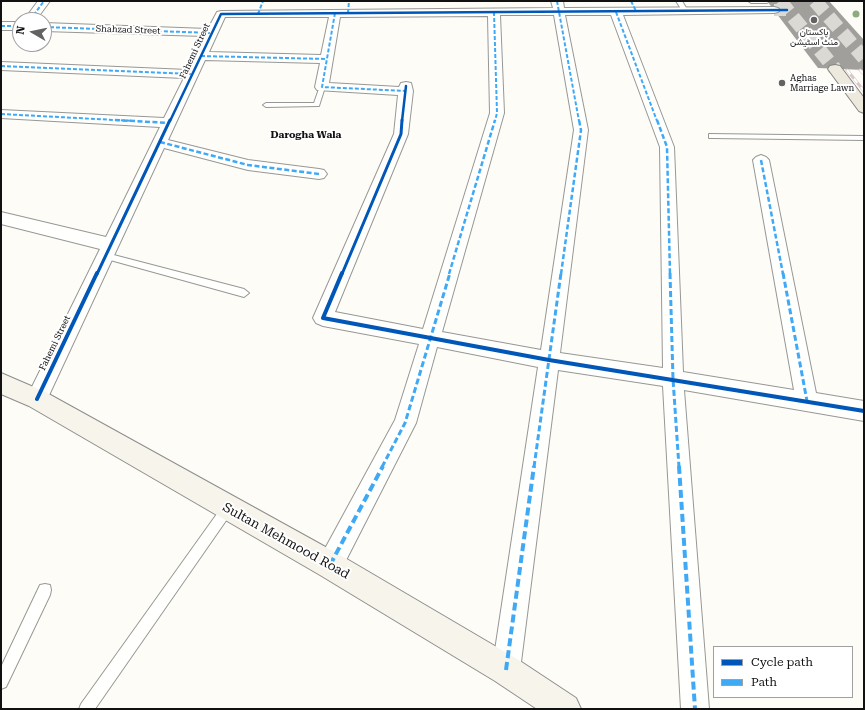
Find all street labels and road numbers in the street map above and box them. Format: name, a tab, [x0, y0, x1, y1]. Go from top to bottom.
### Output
street label: Fahemi Street	[177, 22, 213, 80]
street label: Shahzad Street	[95, 23, 161, 37]
street label: Fahemi Street	[37, 314, 73, 372]
street label: Sultan Mehmood Road	[220, 500, 352, 582]

